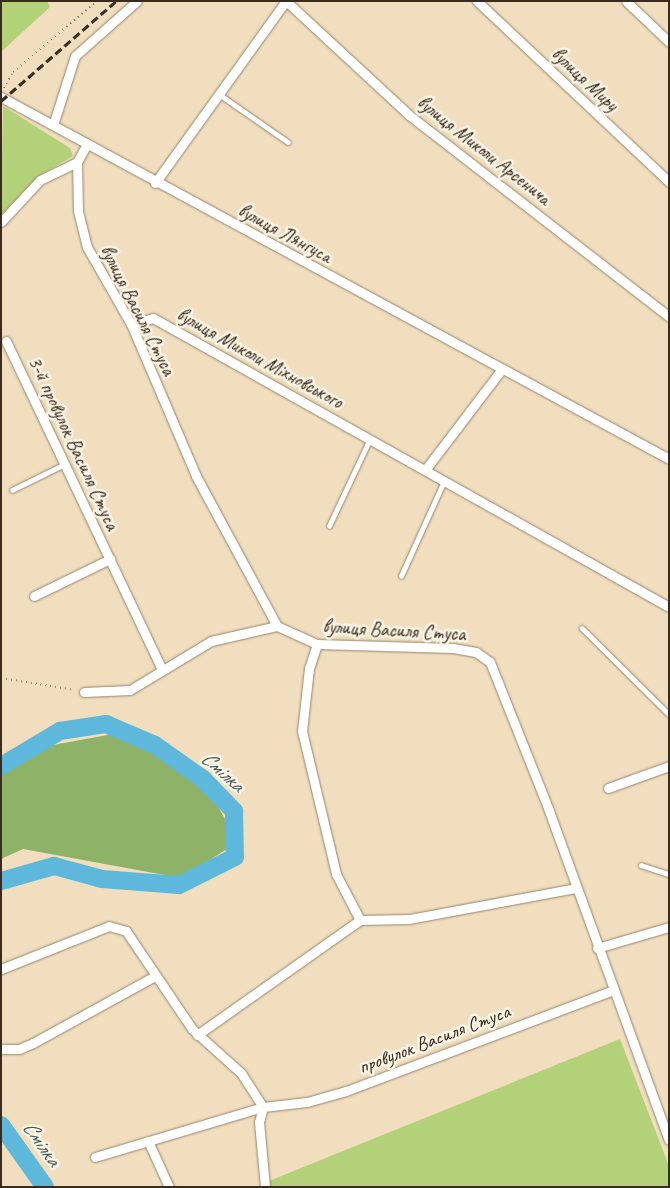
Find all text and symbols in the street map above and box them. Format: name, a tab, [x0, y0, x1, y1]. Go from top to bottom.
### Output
street label: вулиця Миру	[546, 42, 624, 116]
street label: вулиця Миколи Арсенича	[412, 90, 556, 210]
street label: вулиця Лянгуса	[234, 198, 336, 268]
street label: вулиця Василя Стуса	[95, 241, 181, 379]
street label: вулиця Миколи Міхновського	[173, 302, 347, 414]
street label: 3-й провулок Василя Стуса	[24, 354, 124, 532]
street label: вулиця Василя Стуса	[323, 614, 465, 646]
water label: Смілка	[196, 745, 250, 797]
street label: провулок Василя Стуса	[357, 1000, 511, 1078]
water label: Смілка	[18, 1116, 66, 1170]

